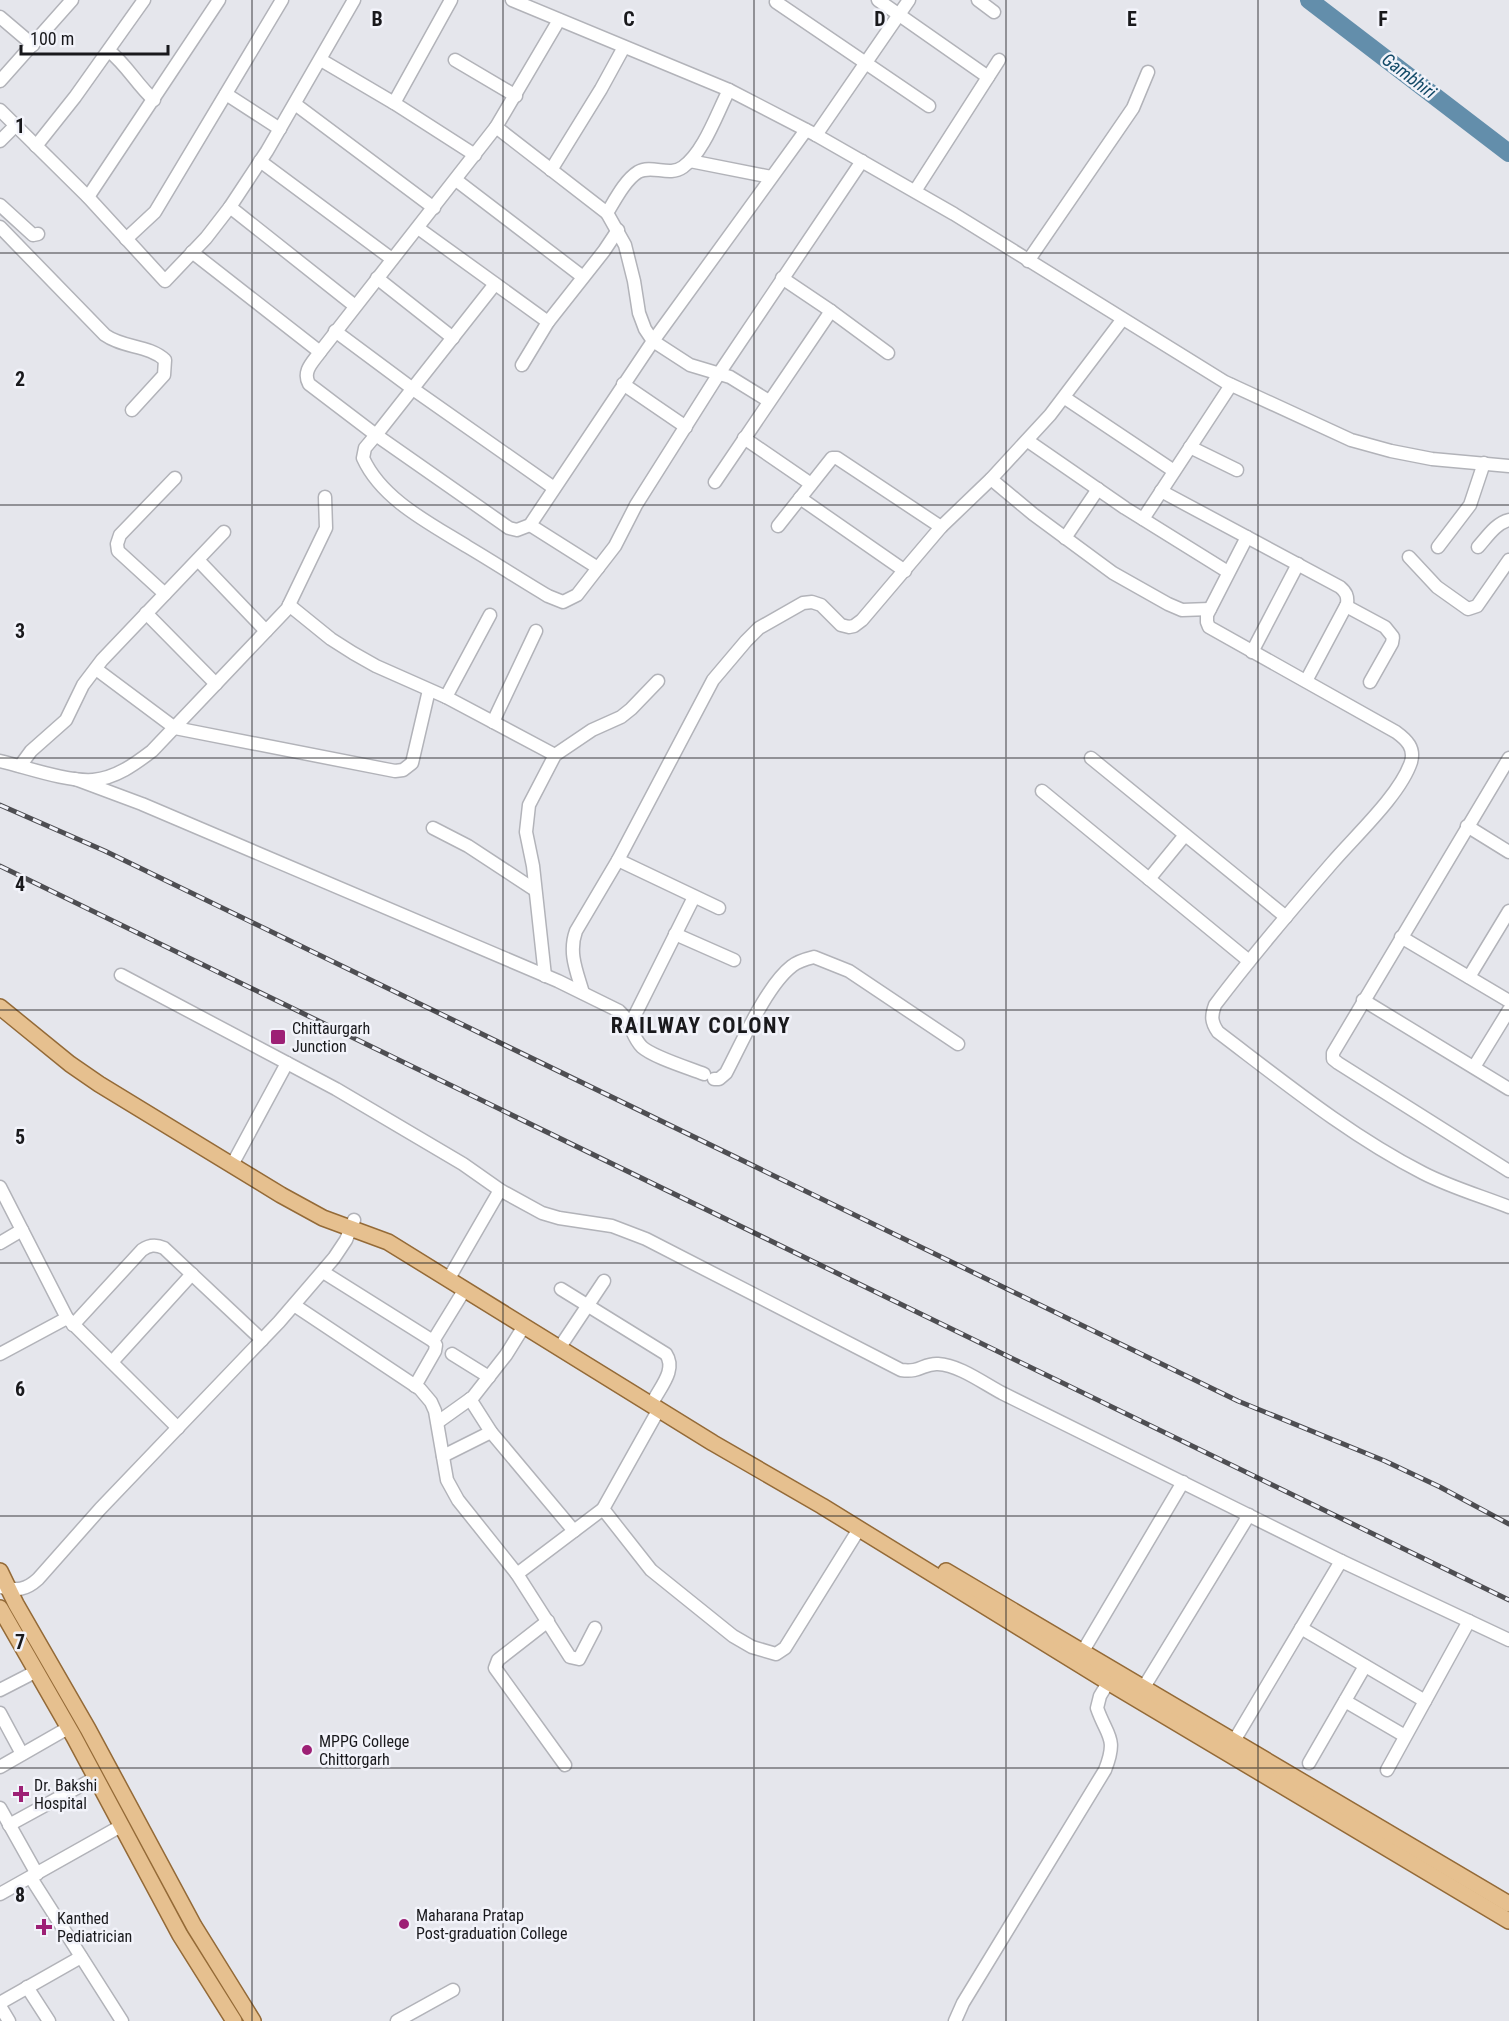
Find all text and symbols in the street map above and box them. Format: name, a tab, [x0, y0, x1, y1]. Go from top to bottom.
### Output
text: B	[371, 7, 383, 31]
text: C	[623, 7, 635, 31]
text: D	[874, 7, 886, 31]
text: E	[1127, 7, 1137, 31]
text: F	[1378, 7, 1388, 31]
scale bar	[21, 18, 168, 56]
text: 100 m	[30, 28, 74, 49]
water label: Gambhiri	[1378, 48, 1441, 103]
text: 1	[15, 114, 25, 138]
text: 2	[15, 367, 25, 391]
text: 3	[15, 619, 25, 643]
text: 4	[15, 872, 25, 896]
district label: RAILWAY COLONY	[611, 1013, 791, 1038]
place label: Chittaurgarh Junction	[292, 1019, 370, 1056]
marker: Chittaurgarh Junction	[269, 1028, 287, 1046]
text: 5	[15, 1125, 25, 1149]
text: 6	[15, 1377, 25, 1401]
text: 7	[15, 1630, 25, 1654]
place label: MPPG College Chittorgarh	[319, 1732, 409, 1769]
marker: MPPG College Chittorgarh	[300, 1743, 314, 1757]
place label: Dr. Bakshi Hospital	[34, 1776, 97, 1813]
marker: Dr. Bakshi Hospital	[12, 1785, 30, 1803]
text: 8	[15, 1883, 25, 1907]
place label: Maharana Pratap Post-graduation College	[416, 1906, 567, 1943]
place label: Kanthed Pediatrician	[57, 1909, 132, 1946]
marker: Maharana Pratap Post-graduation College	[397, 1917, 411, 1931]
marker: Kanthed Pediatrician	[35, 1918, 53, 1936]

